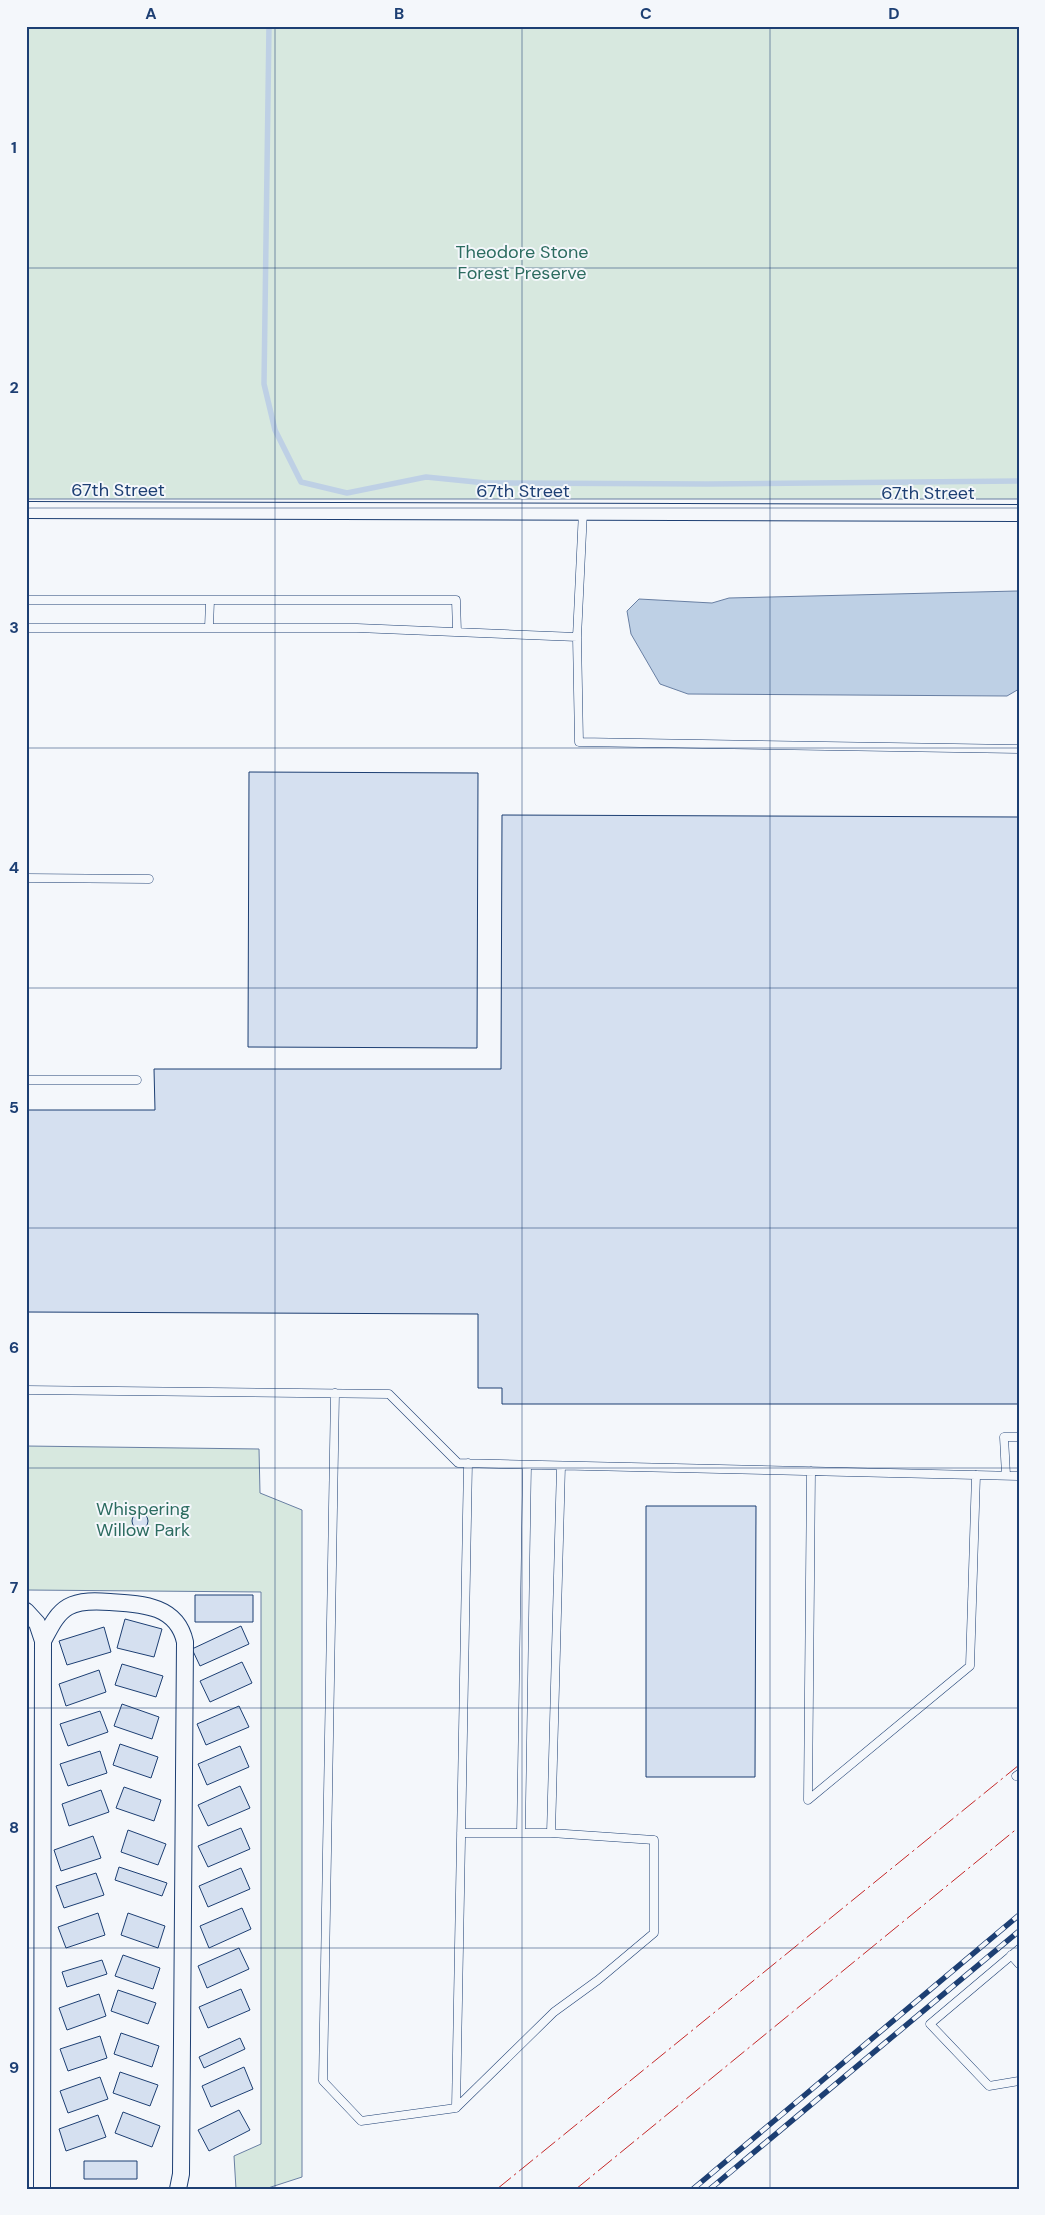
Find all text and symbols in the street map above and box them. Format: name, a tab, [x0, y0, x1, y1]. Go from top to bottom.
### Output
text: A	[145, 3, 157, 24]
text: B	[394, 3, 404, 24]
text: C	[640, 3, 652, 24]
text: D	[888, 3, 900, 24]
text: 1	[11, 137, 17, 158]
park label: Theodore Stone Forest Preserve	[455, 240, 589, 285]
text: 2	[9, 377, 19, 398]
street label: 67th Street	[71, 478, 165, 502]
street label: 67th Street	[476, 479, 570, 503]
street label: 67th Street	[881, 481, 975, 505]
text: 3	[9, 617, 19, 638]
text: 4	[9, 857, 19, 878]
text: 5	[9, 1097, 19, 1118]
text: 6	[9, 1337, 19, 1358]
park label: Whispering Willow Park	[96, 1497, 190, 1542]
text: 7	[10, 1577, 19, 1598]
text: 8	[9, 1817, 19, 1838]
text: 9	[9, 2057, 19, 2078]

